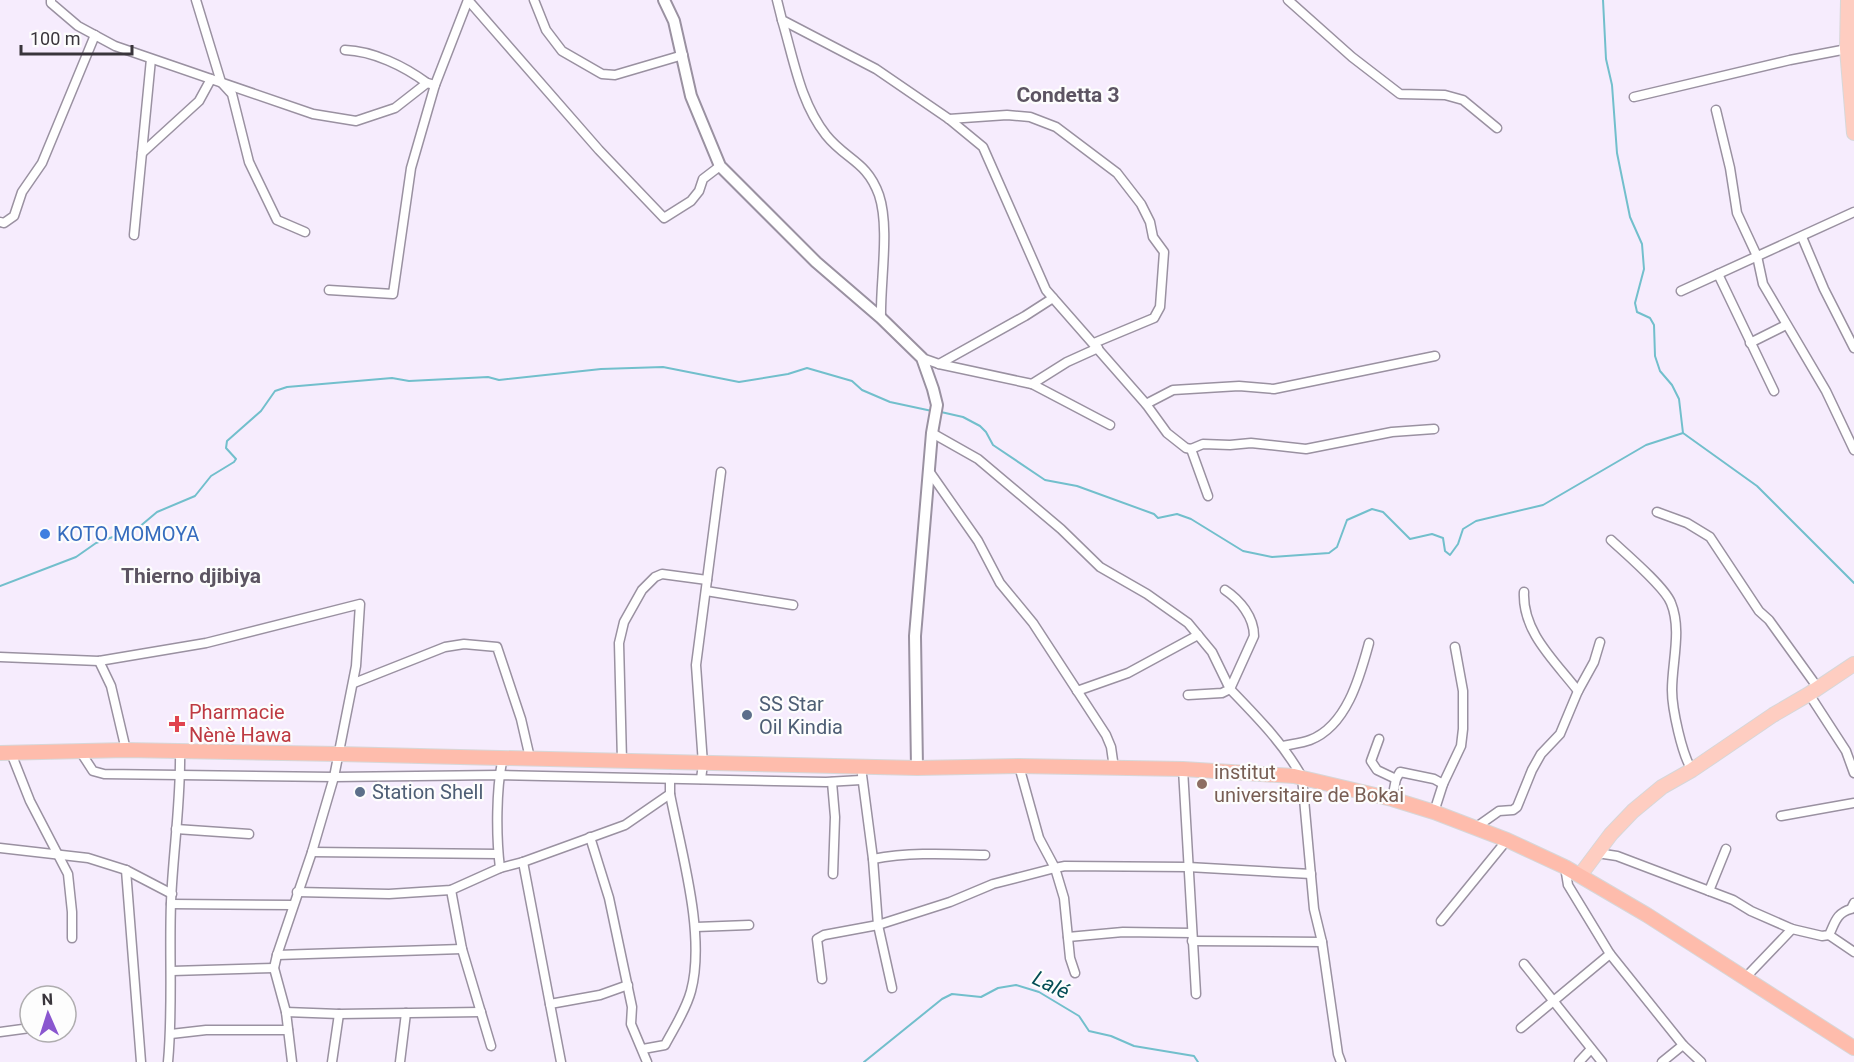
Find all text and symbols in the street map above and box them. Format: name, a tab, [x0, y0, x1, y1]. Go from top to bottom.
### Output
scale bar	[21, 18, 132, 56]
text: 100 m	[30, 28, 81, 49]
district label: Сondetta 3	[1016, 83, 1120, 107]
place label: KOTO MOMOYA	[57, 522, 199, 546]
marker: KOTO MOMOYA	[38, 527, 52, 541]
district label: Thierno djibiya	[121, 564, 261, 588]
place label: SS Star Oil Kindia	[759, 692, 843, 739]
place label: Pharmacie Nènè Hawa	[189, 700, 292, 747]
marker: SS Star Oil Kindia	[740, 708, 754, 722]
marker: Pharmacie Nènè Hawa	[170, 717, 184, 731]
place label: institut universitaire de Bokai	[1214, 760, 1404, 807]
marker: institut universitaire de Bokai	[1195, 777, 1209, 791]
place label: Station Shell	[372, 780, 483, 804]
marker: Station Shell	[353, 785, 367, 799]
water label: Lalé	[1029, 966, 1073, 1004]
north arrow	[18, 984, 78, 1044]
text: N	[41, 990, 53, 1009]

